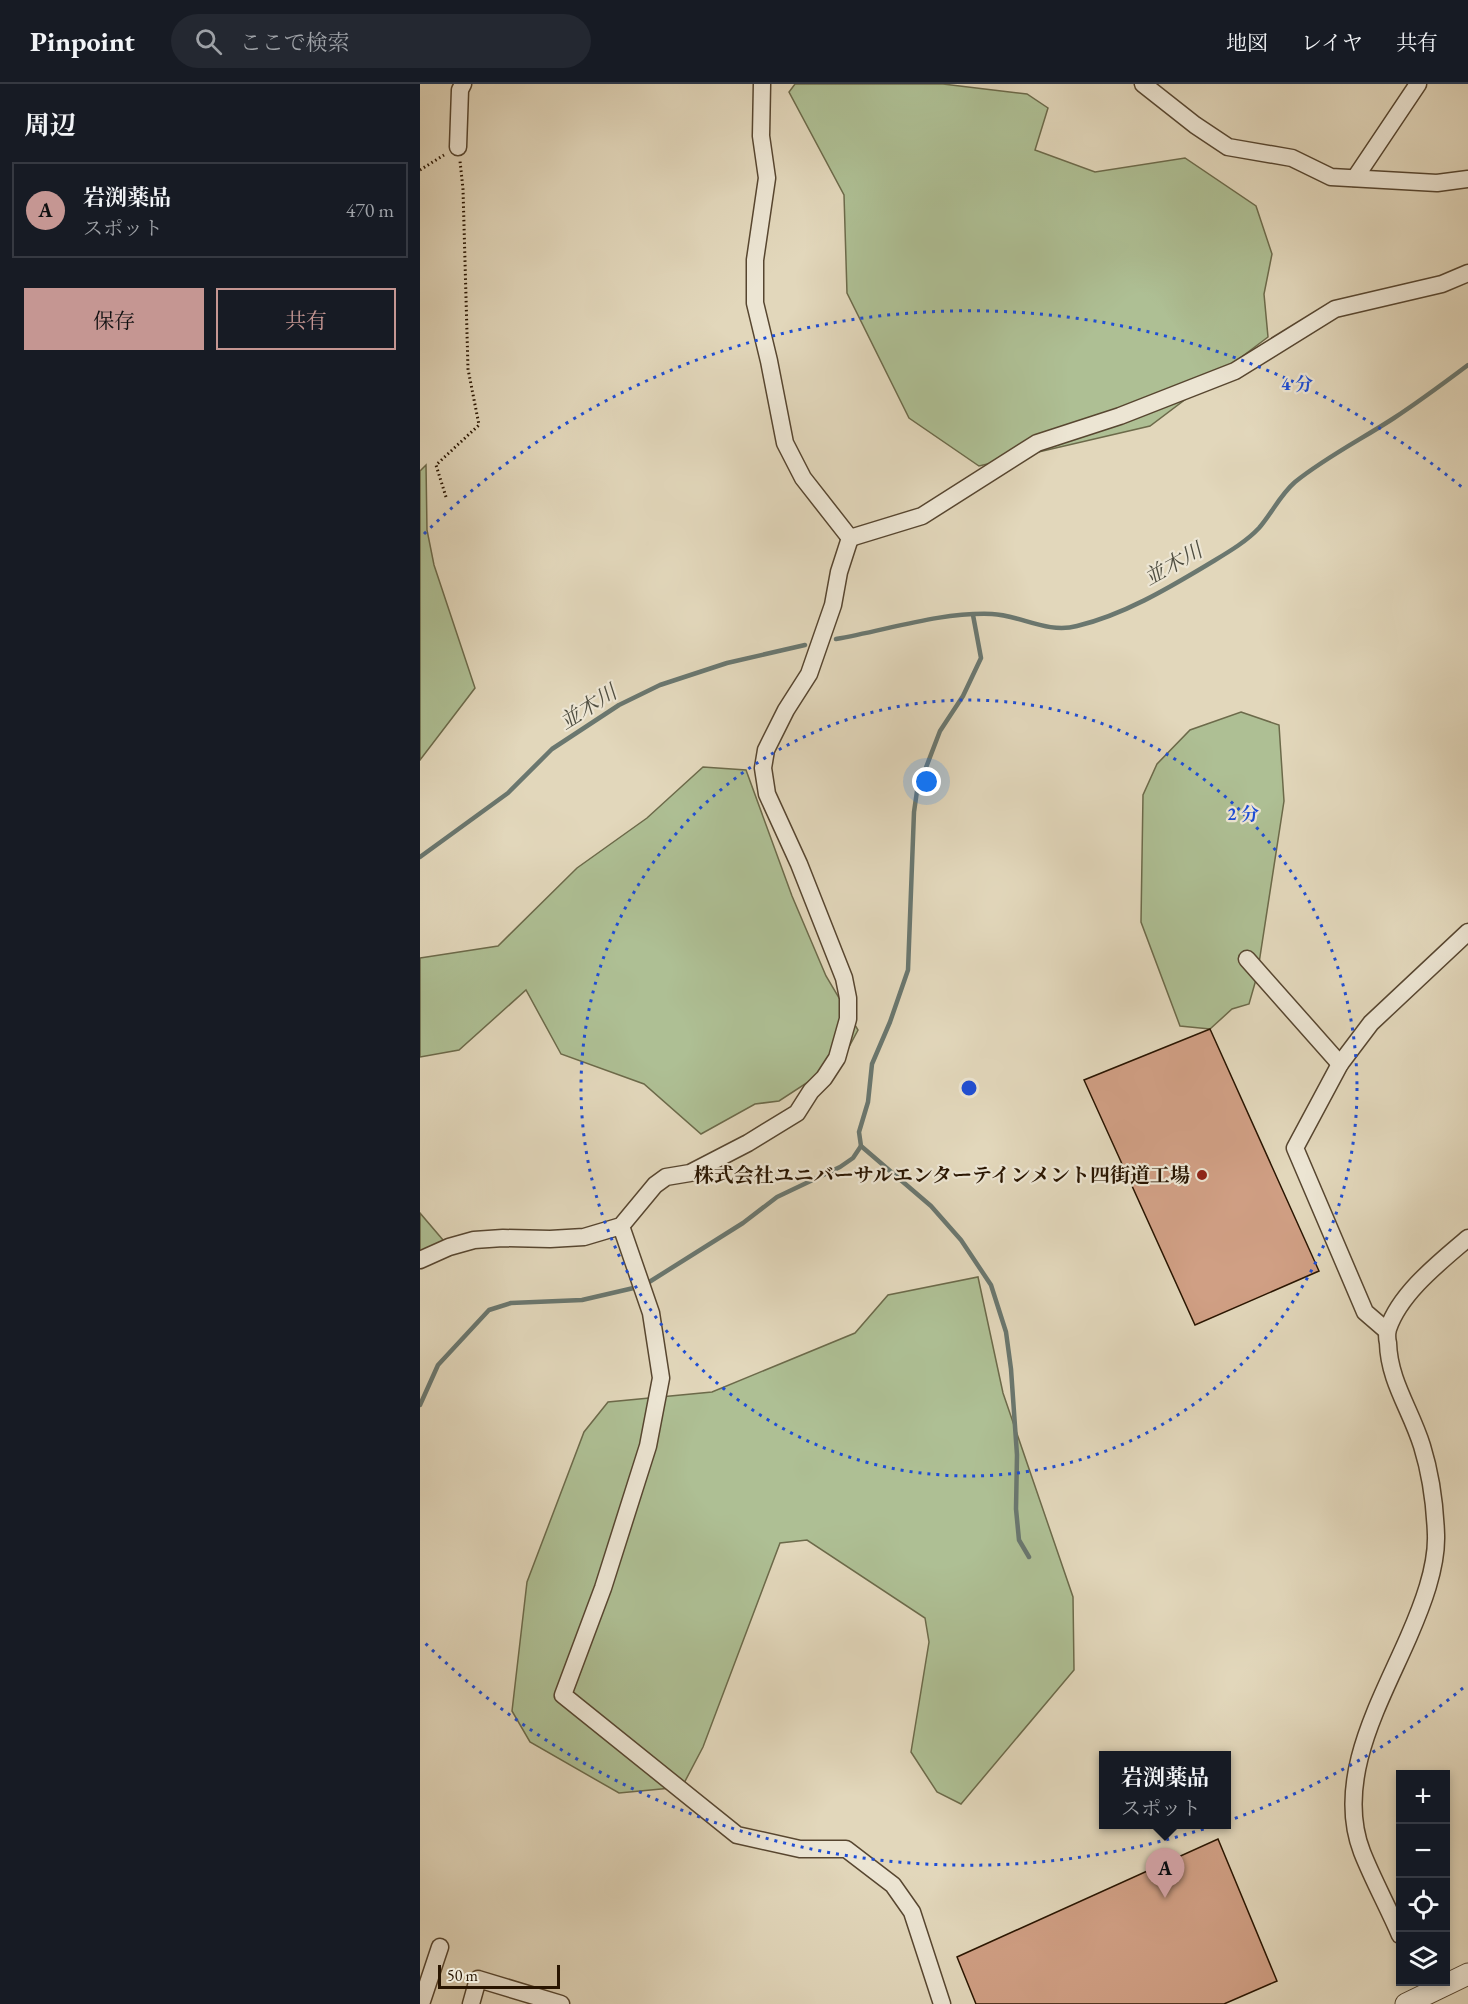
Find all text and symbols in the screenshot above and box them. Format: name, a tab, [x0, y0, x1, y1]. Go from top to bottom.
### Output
search box	[171, 14, 591, 68]
text: Pinpoint	[30, 23, 135, 59]
icon: search	[192, 25, 225, 58]
text: ここで検索	[240, 28, 350, 57]
text: 地図	[1226, 29, 1268, 56]
text: レイヤ	[1301, 29, 1363, 56]
text: 共有	[1396, 29, 1438, 56]
text: 周辺	[24, 108, 76, 142]
text: 岩渕薬品	[83, 183, 171, 212]
text: A	[38, 197, 53, 223]
text: 470 m	[346, 197, 394, 223]
text: スポット	[83, 215, 163, 241]
button: 保存	[24, 288, 204, 350]
button: 共有	[216, 288, 396, 350]
text: 4 分	[1281, 372, 1313, 395]
water label: 並木川	[1139, 536, 1209, 591]
water label: 並木川	[554, 677, 623, 735]
your location	[912, 767, 941, 796]
text: 2 分	[1227, 802, 1259, 825]
centre of rings	[959, 1078, 979, 1098]
place label: 株式会社ユニバーサルエンターテインメント四街道工場	[694, 1162, 1190, 1188]
marker: 株式会社ユニバーサルエンターテインメント四街道工場	[1195, 1168, 1209, 1182]
popup	[1099, 1751, 1231, 1829]
text: 岩渕薬品	[1121, 1763, 1209, 1792]
map controls	[1396, 1770, 1450, 1986]
button: +	[1396, 1770, 1450, 1824]
text: スポット	[1121, 1795, 1201, 1821]
button: −	[1396, 1824, 1450, 1878]
pin: A	[1146, 1848, 1184, 1898]
button: locate	[1396, 1878, 1450, 1932]
button: layers	[1396, 1932, 1450, 1986]
scale bar	[438, 1962, 560, 1990]
text: 50 m	[447, 1965, 478, 1986]

